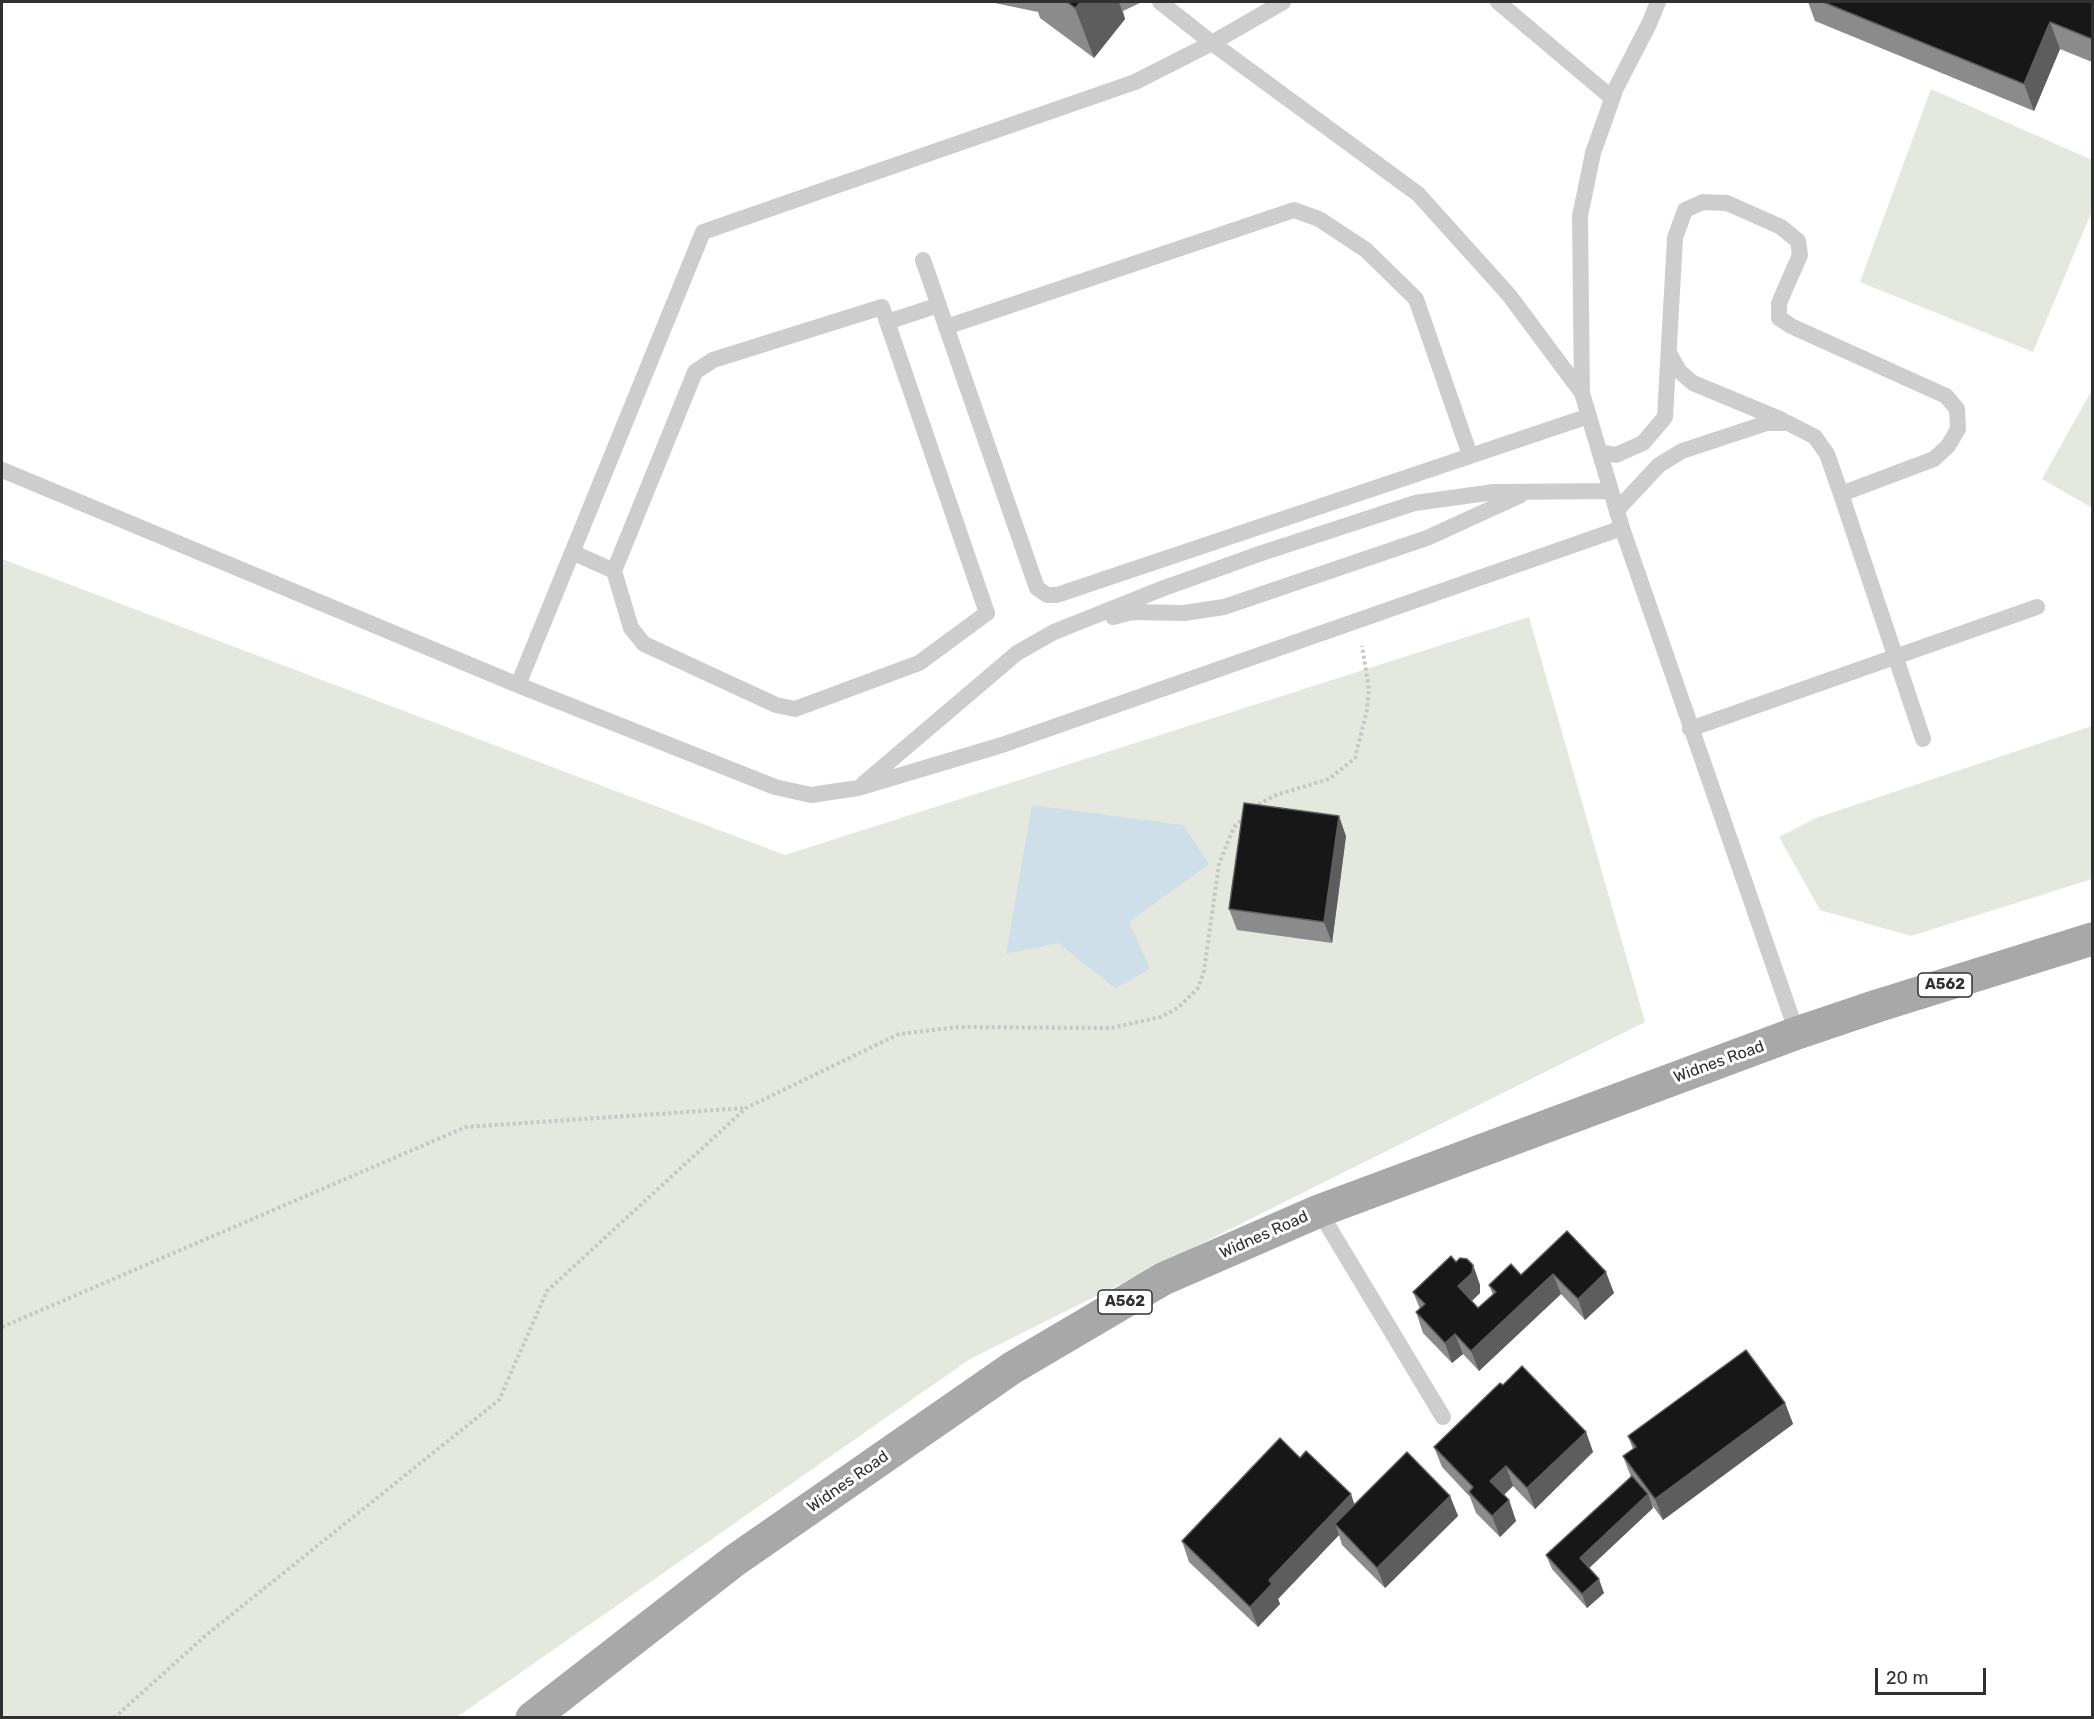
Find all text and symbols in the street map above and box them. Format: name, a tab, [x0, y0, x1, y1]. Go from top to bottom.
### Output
road number: A562	[1918, 973, 1972, 997]
street label: Widnes Road	[1671, 1037, 1767, 1087]
street label: Widnes Road	[1217, 1207, 1311, 1263]
road number: A562	[1098, 1290, 1152, 1314]
street label: Widnes Road	[804, 1447, 892, 1517]
scale bar	[1878, 1656, 1989, 1694]
text: 20 m	[1886, 1667, 1928, 1689]

